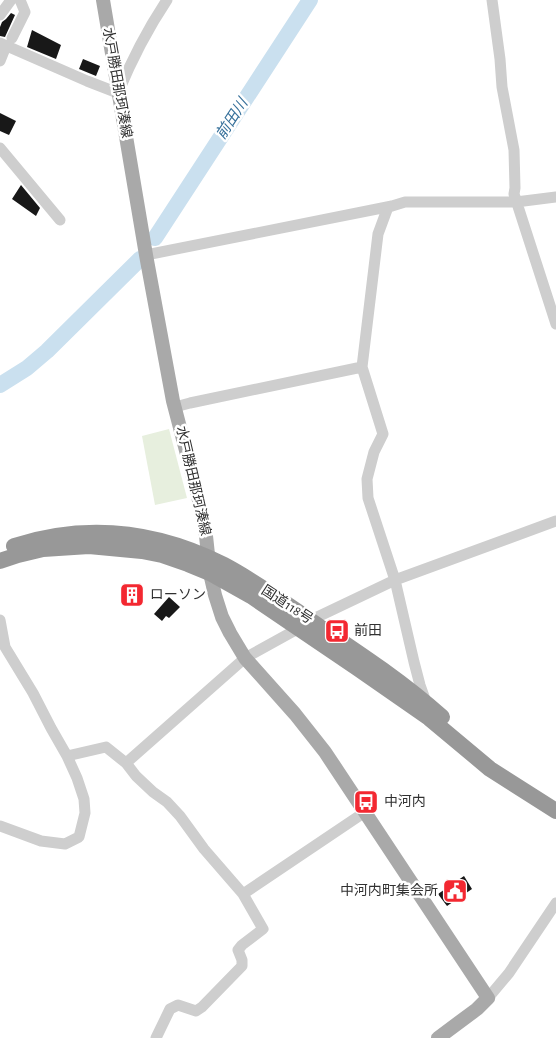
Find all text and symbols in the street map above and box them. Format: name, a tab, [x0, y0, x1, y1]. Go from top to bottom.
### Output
street label: 水戸勝田那珂湊線	[100, 26, 135, 139]
water label: 前田川	[213, 94, 252, 142]
street label: 水戸勝田那珂湊線	[174, 425, 213, 537]
building icon: ローソン	[119, 582, 145, 608]
street label: 国道118号	[259, 582, 316, 627]
place label: ローソン	[150, 588, 206, 602]
bus stop icon: 前田	[324, 618, 350, 644]
place label: 前田	[354, 622, 382, 638]
bus stop icon: 中河内	[353, 789, 379, 815]
place label: 中河内	[384, 794, 426, 809]
public building icon: 中河内町集会所	[442, 878, 468, 904]
place label: 中河内町集会所	[340, 883, 438, 898]

